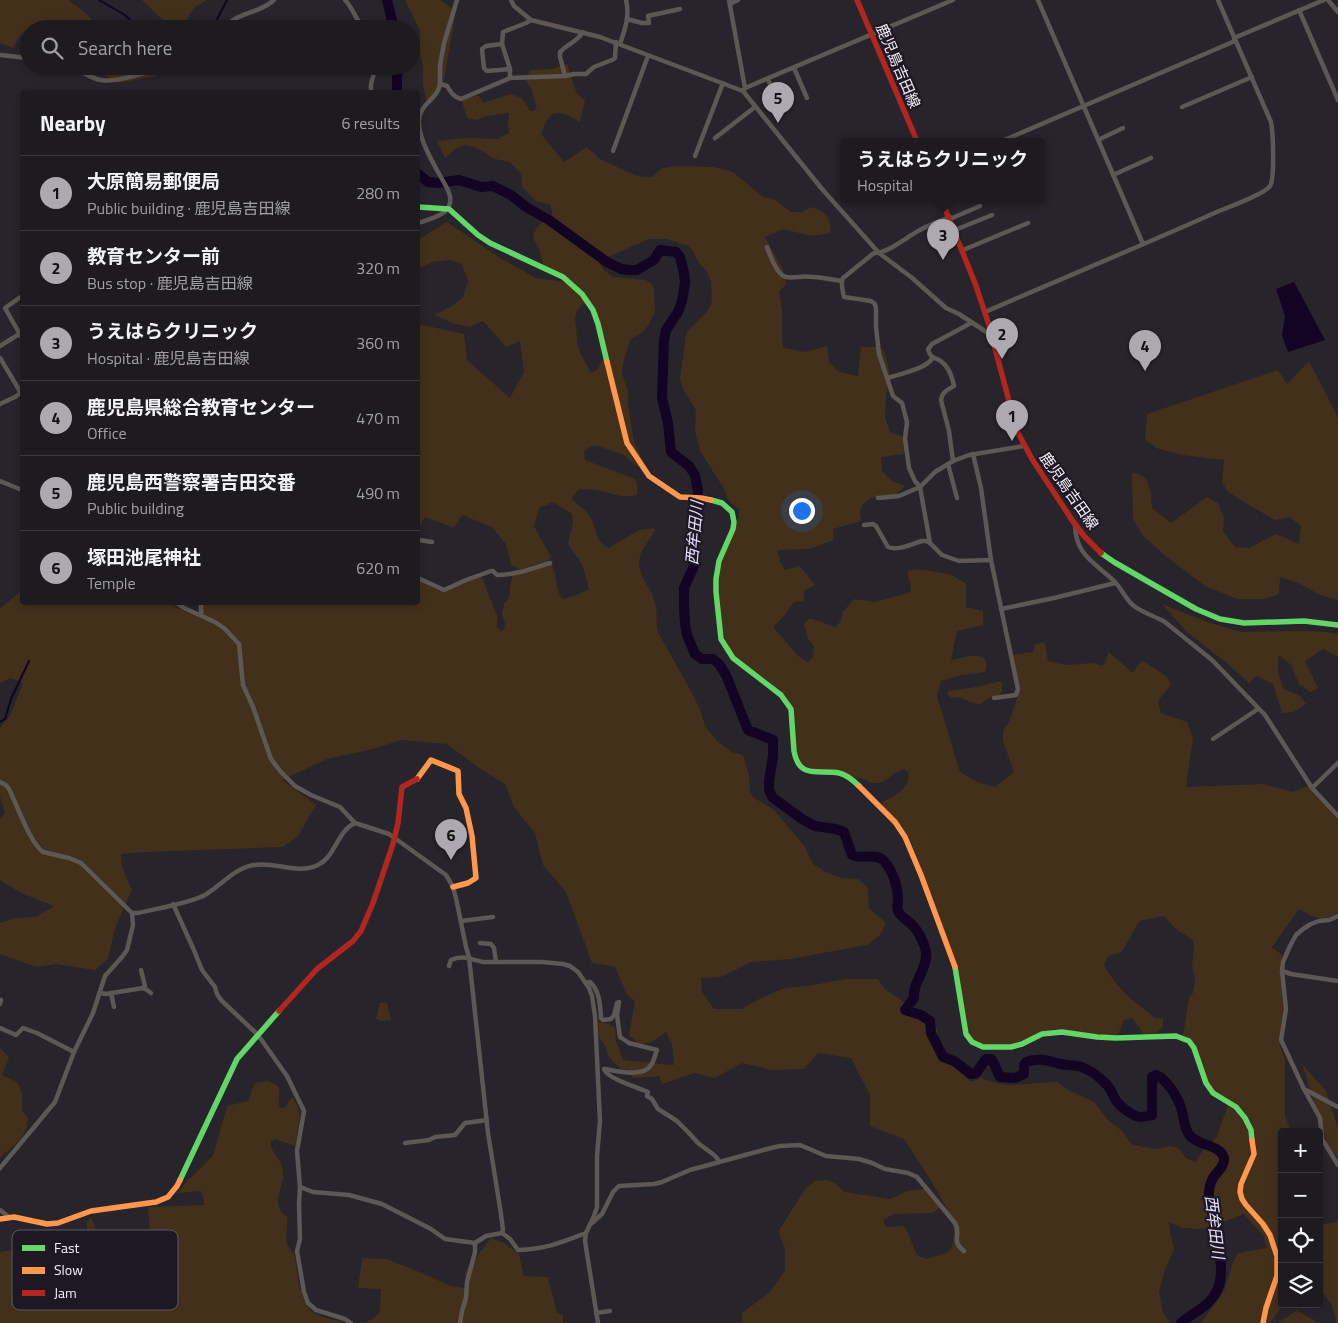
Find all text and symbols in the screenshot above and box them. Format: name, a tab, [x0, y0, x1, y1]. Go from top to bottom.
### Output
search box	[20, 20, 420, 75]
street label: 鹿児島吉田線	[870, 20, 927, 112]
text: Search here	[78, 33, 172, 62]
icon: search	[38, 34, 66, 62]
pin: 5	[762, 82, 794, 123]
text: Nearby	[40, 107, 105, 139]
text: 6 results	[341, 111, 400, 135]
popup	[840, 138, 1045, 203]
text: うえはらクリニック	[857, 144, 1028, 173]
text: 大原簡易郵便局	[87, 166, 220, 195]
text: Hospital	[857, 173, 913, 197]
text: 1	[52, 181, 60, 205]
text: 280 m	[356, 181, 400, 205]
text: Public building · 鹿児島吉田線	[87, 196, 291, 220]
pin: 3	[927, 219, 959, 260]
text: 教育センター前	[87, 241, 220, 270]
text: 2	[52, 256, 60, 280]
text: 320 m	[356, 256, 400, 280]
text: Bus stop · 鹿児島吉田線	[87, 271, 253, 295]
text: うえはらクリニック	[87, 316, 258, 345]
pin: 2	[986, 318, 1018, 359]
pin: 4	[1129, 330, 1161, 371]
text: 3	[52, 331, 60, 355]
text: 360 m	[356, 331, 400, 355]
text: Hospital · 鹿児島吉田線	[87, 346, 249, 370]
text: 鹿児島県総合教育センター	[87, 392, 315, 421]
pin: 1	[996, 400, 1028, 441]
text: 4	[52, 406, 60, 430]
text: 470 m	[356, 406, 400, 430]
text: Office	[87, 421, 127, 445]
street label: 鹿児島吉田線	[1034, 447, 1105, 534]
text: 鹿児島西警察署吉田交番	[87, 467, 296, 496]
text: 5	[52, 481, 60, 505]
text: 490 m	[356, 481, 400, 505]
text: Public building	[87, 496, 184, 520]
water label: 西牟田川	[679, 498, 709, 566]
your location	[789, 498, 815, 524]
text: 塚田池尾神社	[87, 542, 201, 571]
text: 6	[52, 556, 60, 580]
text: 620 m	[356, 556, 400, 580]
text: Temple	[87, 571, 136, 595]
pin: 6	[435, 819, 467, 860]
map controls	[1278, 1128, 1323, 1308]
button: +	[1278, 1128, 1323, 1173]
button: −	[1278, 1173, 1323, 1218]
water label: 西牟田川	[1199, 1194, 1231, 1262]
button: locate	[1278, 1218, 1323, 1263]
legend	[12, 1230, 178, 1310]
text: Fast	[54, 1237, 79, 1258]
text: Slow	[54, 1259, 83, 1280]
button: layers	[1278, 1263, 1323, 1308]
text: Jam	[54, 1282, 77, 1303]

